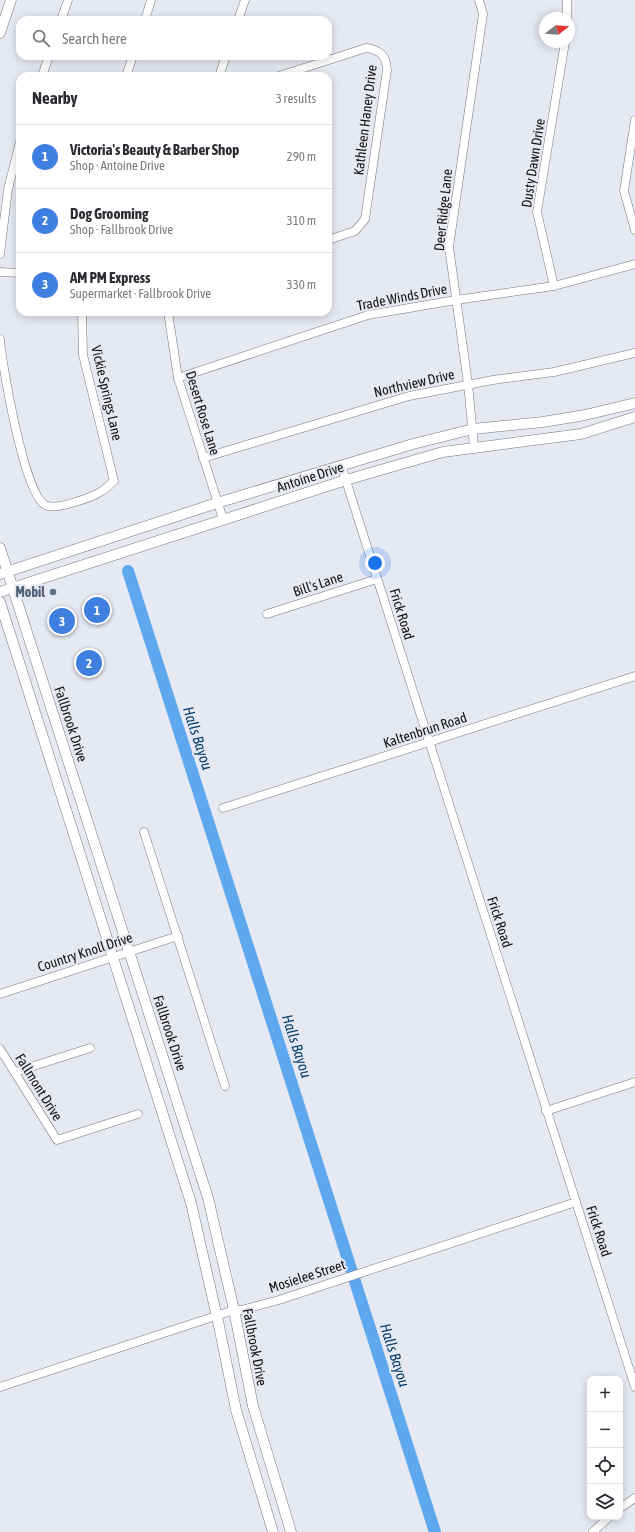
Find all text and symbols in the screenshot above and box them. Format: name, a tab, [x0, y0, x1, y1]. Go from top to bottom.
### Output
north arrow	[539, 12, 575, 48]
search box	[16, 16, 332, 60]
icon: search	[30, 27, 52, 49]
text: Search here	[62, 30, 127, 47]
street label: Kathleen Haney Drive	[350, 64, 380, 176]
text: Nearby	[32, 88, 78, 108]
text: 3 results	[276, 91, 316, 106]
street label: Dusty Dawn Drive	[518, 117, 548, 209]
text: Victoria's Beauty & Barber Shop	[70, 141, 239, 158]
text: 1	[42, 149, 48, 164]
text: 290 m	[287, 149, 316, 164]
text: Shop · Antoine Drive	[70, 158, 165, 173]
street label: Deer Ridge Lane	[431, 168, 455, 252]
text: Dog Grooming	[70, 205, 148, 222]
text: 2	[42, 213, 48, 228]
text: 310 m	[287, 213, 316, 228]
text: Shop · Fallbrook Drive	[70, 222, 173, 237]
text: AM PM Express	[70, 269, 150, 286]
text: 3	[42, 277, 48, 292]
text: 330 m	[287, 277, 316, 292]
street label: Trade Winds Drive	[356, 280, 448, 314]
text: Supermarket · Fallbrook Drive	[70, 286, 211, 301]
street label: Vickie Springs Lane	[88, 344, 126, 442]
street label: Northview Drive	[372, 366, 456, 400]
street label: Desert Rose Lane	[183, 369, 223, 457]
street label: Antoine Drive	[274, 459, 346, 495]
your location	[365, 553, 385, 573]
street label: Bill's Lane	[291, 568, 345, 600]
place label: Mobil	[15, 584, 45, 600]
street label: Frick Road	[387, 586, 417, 642]
marker: Mobil	[48, 587, 58, 597]
pin: 1	[84, 595, 110, 625]
pin: 3	[49, 606, 75, 636]
pin: 2	[76, 648, 102, 678]
street label: Fallbrook Drive	[51, 684, 91, 764]
water label: Halls Bayou	[180, 704, 216, 772]
street label: Kaltenbrun Road	[381, 709, 469, 751]
street label: Frick Road	[484, 894, 516, 950]
street label: Country Knoll Drive	[35, 929, 135, 975]
street label: Fallbrook Drive	[150, 993, 190, 1073]
water label: Halls Bayou	[279, 1012, 315, 1080]
street label: Fallmont Drive	[12, 1051, 66, 1123]
street label: Frick Road	[583, 1203, 615, 1259]
street label: Mosielee Street	[267, 1256, 347, 1296]
street label: Fallbrook Drive	[240, 1307, 270, 1387]
water label: Halls Bayou	[377, 1321, 413, 1389]
map controls	[587, 1376, 623, 1520]
button: +	[587, 1376, 623, 1412]
button: −	[587, 1412, 623, 1448]
button: locate	[587, 1448, 623, 1484]
button: layers	[587, 1484, 623, 1520]

